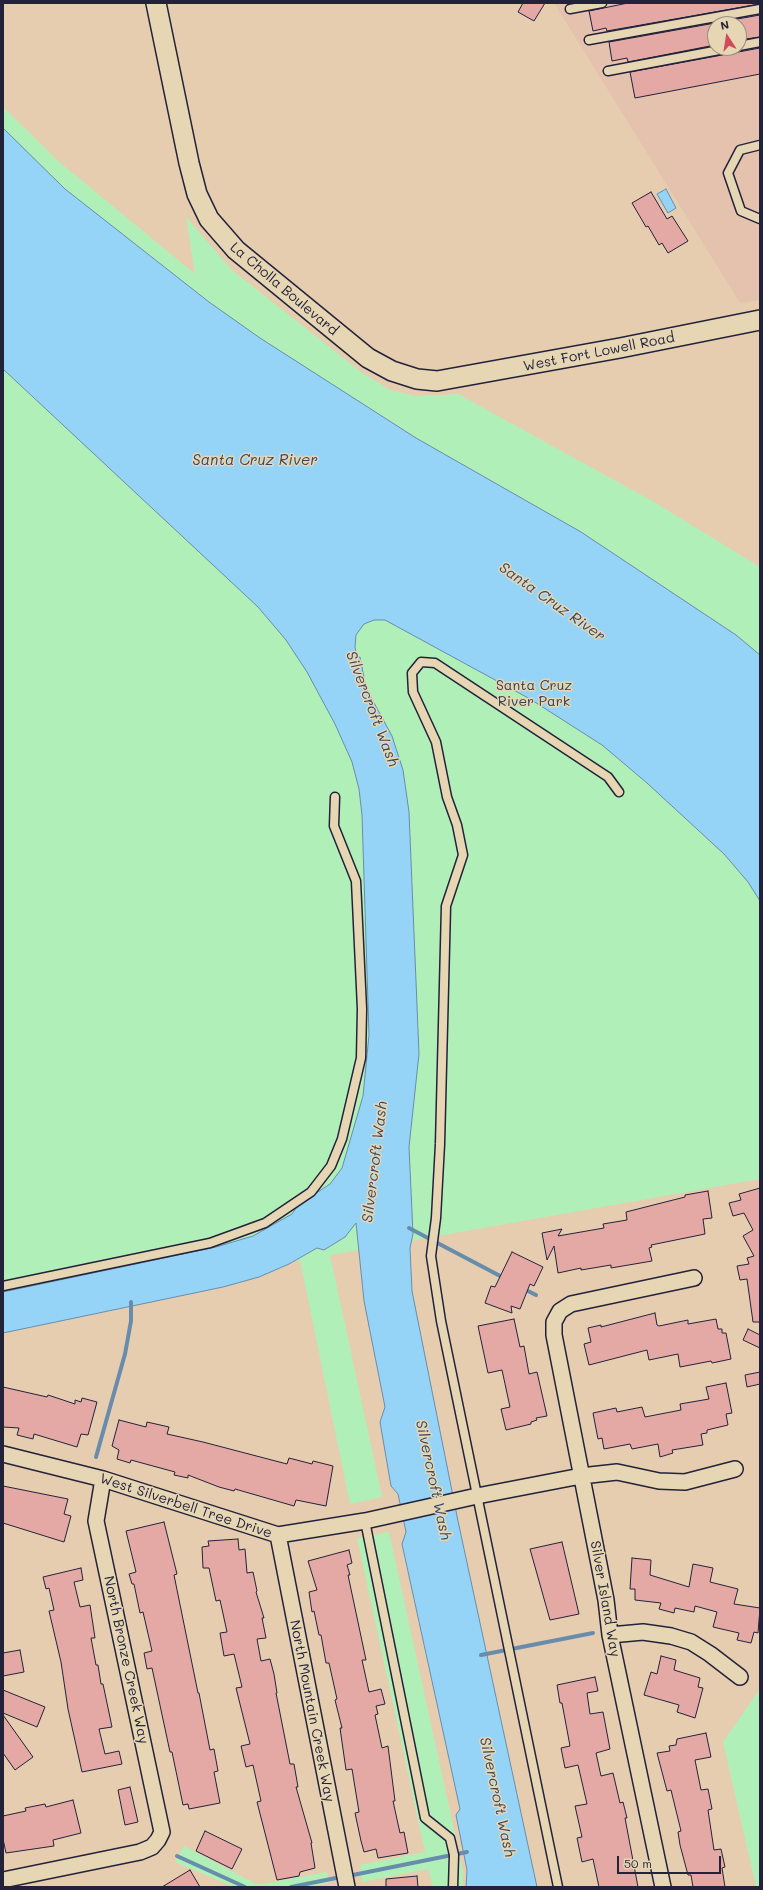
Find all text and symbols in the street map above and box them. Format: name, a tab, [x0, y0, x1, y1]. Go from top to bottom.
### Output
north arrow	[707, 16, 747, 56]
text: N	[719, 17, 730, 33]
street label: La Cholla Boulevard	[227, 239, 341, 339]
street label: West Fort Lowell Road	[522, 329, 676, 375]
water label: Santa Cruz River	[192, 451, 318, 469]
water label: Santa Cruz River	[495, 559, 609, 645]
water label: Silvercroft Wash	[342, 649, 402, 769]
park label: Santa Cruz River Park	[496, 678, 572, 710]
water label: Silvercroft Wash	[359, 1100, 391, 1224]
water label: Silvercroft Wash	[411, 1418, 455, 1542]
street label: West Silverbell Tree Drive	[98, 1470, 274, 1542]
street label: Silver Island Way	[586, 1540, 624, 1658]
street label: North Bronze Creek Way	[100, 1574, 152, 1746]
street label: North Mountain Creek Way	[286, 1619, 338, 1803]
water label: Silvercroft Wash	[475, 1735, 519, 1859]
scale bar	[619, 1848, 723, 1874]
text: 50 m	[624, 1855, 652, 1871]

